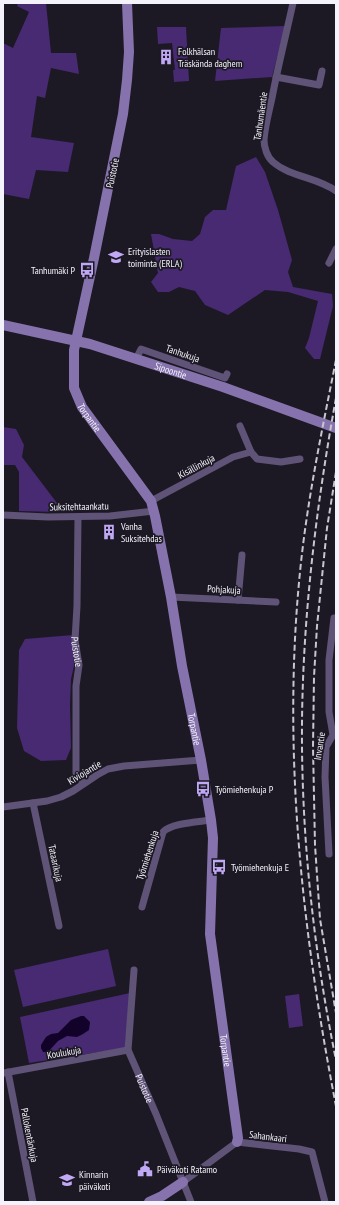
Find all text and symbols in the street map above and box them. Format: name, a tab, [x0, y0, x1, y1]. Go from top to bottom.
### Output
place label: Folkhälsan Träskända daghem	[178, 45, 242, 70]
building icon: Folkhälsan Träskända daghem	[157, 48, 175, 66]
street label: Tanhumäentie	[251, 91, 270, 141]
street label: Puistotie	[103, 157, 122, 189]
place label: Erityislasten toiminta (ERLA)	[128, 245, 182, 270]
school or university icon: Erityislasten toiminta (ERLA)	[107, 248, 125, 266]
bus stop icon: Tanhumäki P	[78, 261, 96, 279]
place label: Tanhumäki P	[31, 264, 75, 277]
street label: Tanhukuja	[164, 342, 202, 365]
street label: Sipoontie	[153, 359, 188, 382]
street label: Torpantie	[74, 402, 104, 435]
street label: Kisällinkuja	[175, 451, 217, 482]
street label: Suksitehtaankatu	[49, 499, 109, 514]
place label: Vanha Suksitehdas	[120, 520, 163, 545]
building icon: Vanha Suksitehdas	[100, 523, 118, 541]
street label: Pohjakuja	[207, 582, 241, 597]
street label: Puistotie	[68, 636, 85, 668]
street label: Torpantie	[185, 712, 204, 746]
street label: Invantie	[311, 731, 328, 761]
street label: Kiviojantie	[65, 757, 103, 788]
bus stop icon: Työmiehenkuja P	[194, 780, 212, 798]
place label: Työmiehenkuja P	[215, 783, 274, 796]
street label: Työmiehenkuja	[133, 829, 162, 882]
street label: Tataarikuja	[45, 843, 66, 883]
bus stop icon: Työmiehenkuja E	[210, 858, 228, 876]
place label: Työmiehenkuja E	[231, 861, 289, 874]
street label: Torpantie	[217, 1034, 234, 1067]
street label: Koulukuja	[46, 1043, 82, 1062]
street label: Puistotie	[132, 1072, 156, 1105]
street label: Pallokentänkuja	[18, 1107, 41, 1163]
street label: Sahankaari	[248, 1128, 288, 1145]
public building icon: Päiväkoti Ratamo	[136, 1160, 154, 1178]
place label: Päiväkoti Ratamo	[157, 1163, 217, 1176]
place label: Kinnarin päiväkoti	[79, 1168, 110, 1193]
school or university icon: Kinnarin päiväkoti	[58, 1171, 76, 1189]

